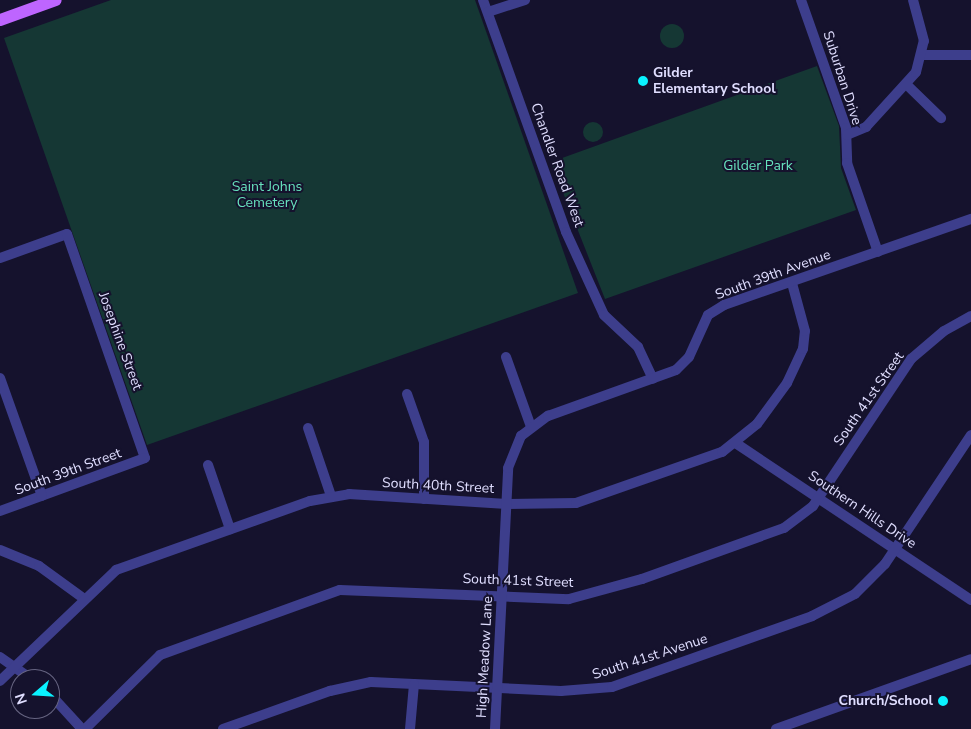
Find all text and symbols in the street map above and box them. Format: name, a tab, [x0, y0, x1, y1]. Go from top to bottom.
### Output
street label: Suburban Drive	[819, 29, 865, 127]
place label: Gilder Elementary School	[653, 65, 776, 98]
marker: Gilder Elementary School	[637, 75, 649, 87]
street label: Chandler Road West	[527, 101, 587, 229]
park label: Gilder Park	[723, 158, 793, 174]
park label: Saint Johns Cemetery	[232, 179, 302, 212]
street label: South 39th Avenue	[713, 246, 833, 304]
street label: Josephine Street	[94, 290, 146, 392]
street label: South 41st Street	[830, 349, 908, 449]
street label: South 39th Street	[12, 445, 124, 499]
street label: Southern Hills Drive	[805, 468, 919, 552]
street label: South 40th Street	[382, 475, 494, 497]
street label: South 41st Street	[462, 571, 574, 591]
street label: High Meadow Lane	[473, 596, 497, 718]
street label: South 41st Avenue	[590, 630, 710, 684]
north arrow	[10, 669, 60, 719]
text: N	[11, 691, 32, 707]
place label: Church/School	[838, 693, 933, 709]
marker: Church/School	[937, 695, 949, 707]

